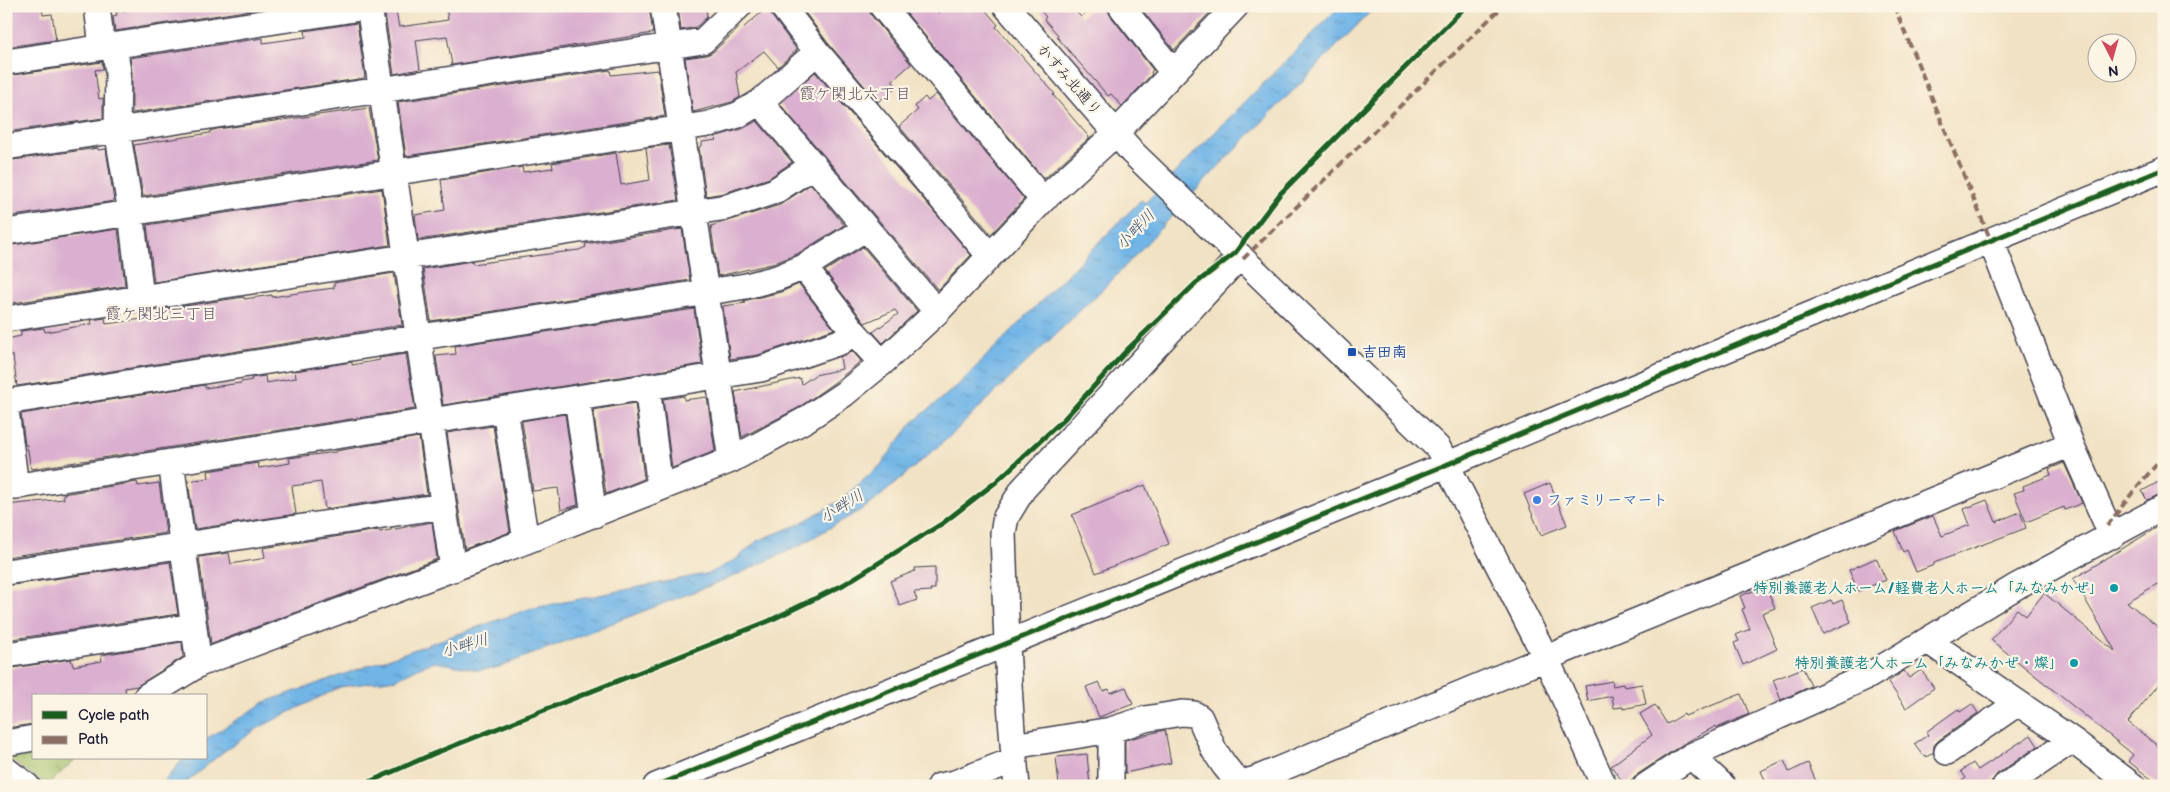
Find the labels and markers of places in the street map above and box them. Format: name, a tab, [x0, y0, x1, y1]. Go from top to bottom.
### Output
place label: 吉田南	[1362, 343, 1407, 362]
marker: 吉田南	[1346, 346, 1358, 358]
place label: ファミリーマート	[1547, 491, 1668, 510]
marker: ファミリーマート	[1531, 494, 1543, 506]
place label: 特別養護老人ホーム/軽費老人ホーム「みなみかぜ」	[1753, 579, 2104, 598]
marker: 特別養護老人ホーム/軽費老人ホーム「みなみかぜ」	[2108, 582, 2120, 594]
place label: 特別養護老人ホーム「みなみかぜ・燦」	[1795, 654, 2064, 673]
marker: 特別養護老人ホーム「みなみかぜ・燦」	[2068, 657, 2080, 669]

